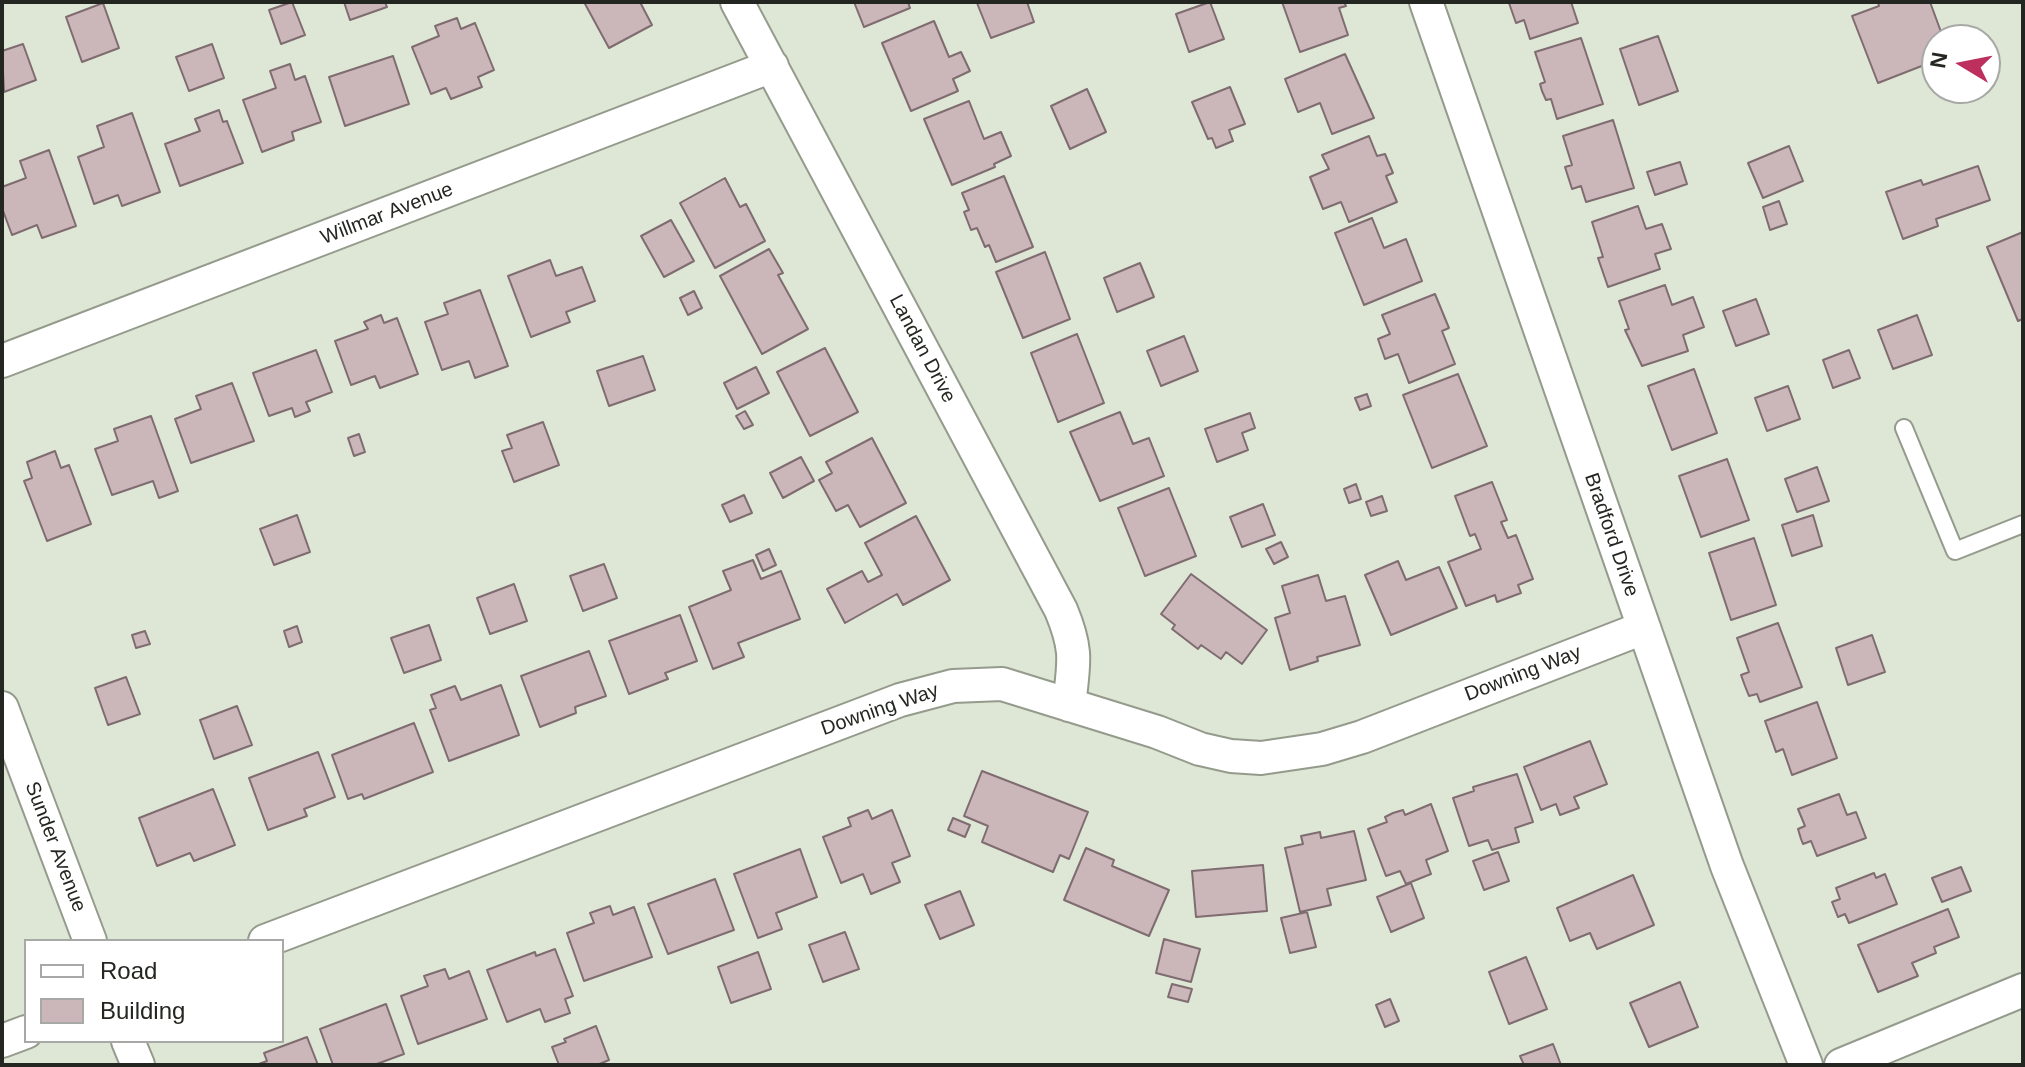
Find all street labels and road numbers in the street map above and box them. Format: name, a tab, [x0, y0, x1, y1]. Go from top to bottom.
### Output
street label: Willmar Avenue	[317, 178, 457, 250]
street label: Landan Drive	[883, 291, 961, 407]
street label: Bradford Drive	[1579, 470, 1643, 600]
street label: Downing Way	[1461, 641, 1585, 707]
street label: Downing Way	[818, 679, 942, 741]
street label: Sunder Avenue	[19, 779, 91, 915]

